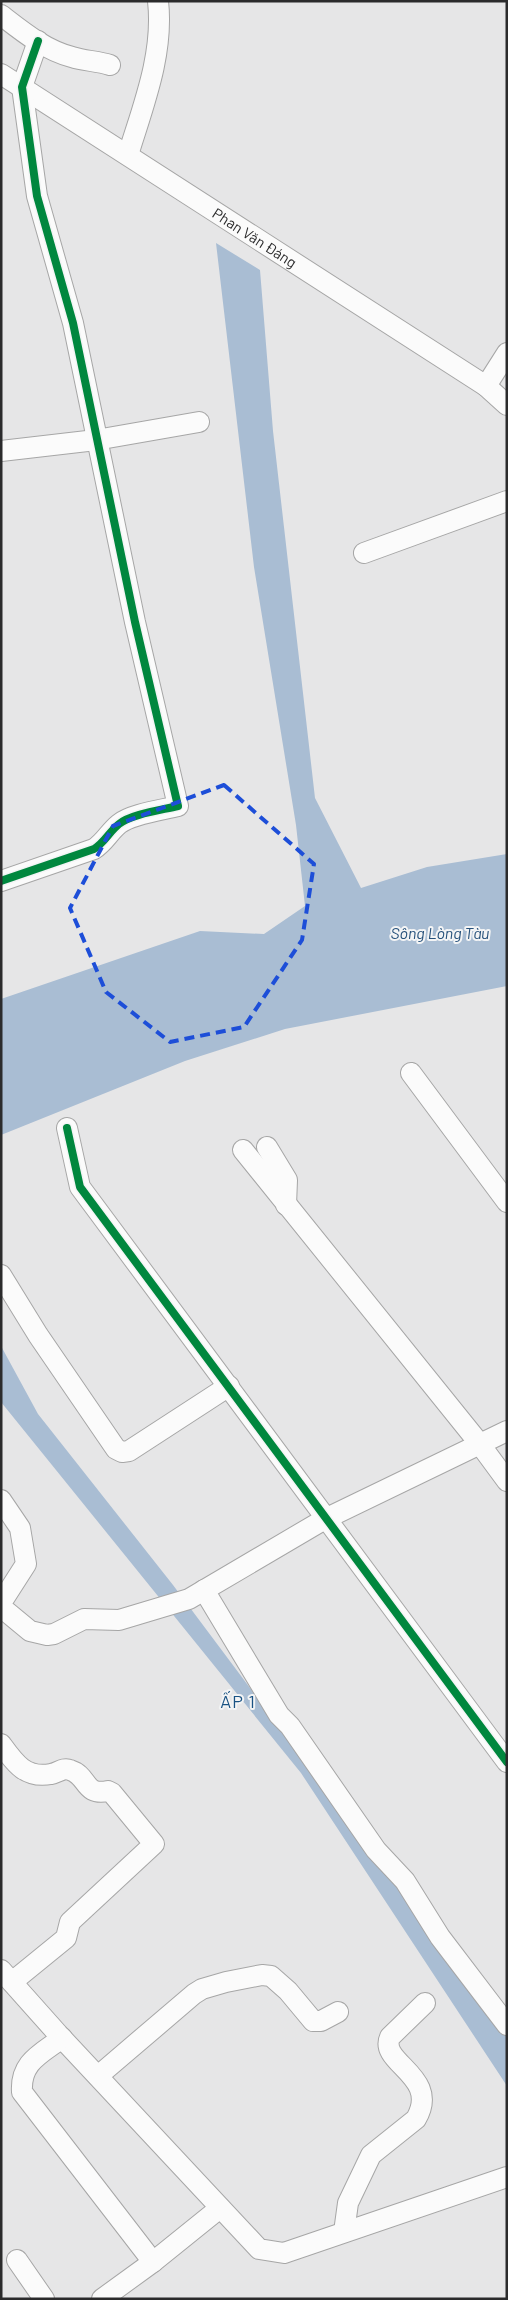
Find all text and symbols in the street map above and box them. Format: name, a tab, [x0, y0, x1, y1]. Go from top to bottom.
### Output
street label: Phan Văn Đáng	[209, 204, 300, 271]
water label: Sông Lòng Tàu	[391, 923, 489, 942]
district label: ẤP 1	[220, 1690, 256, 1712]

